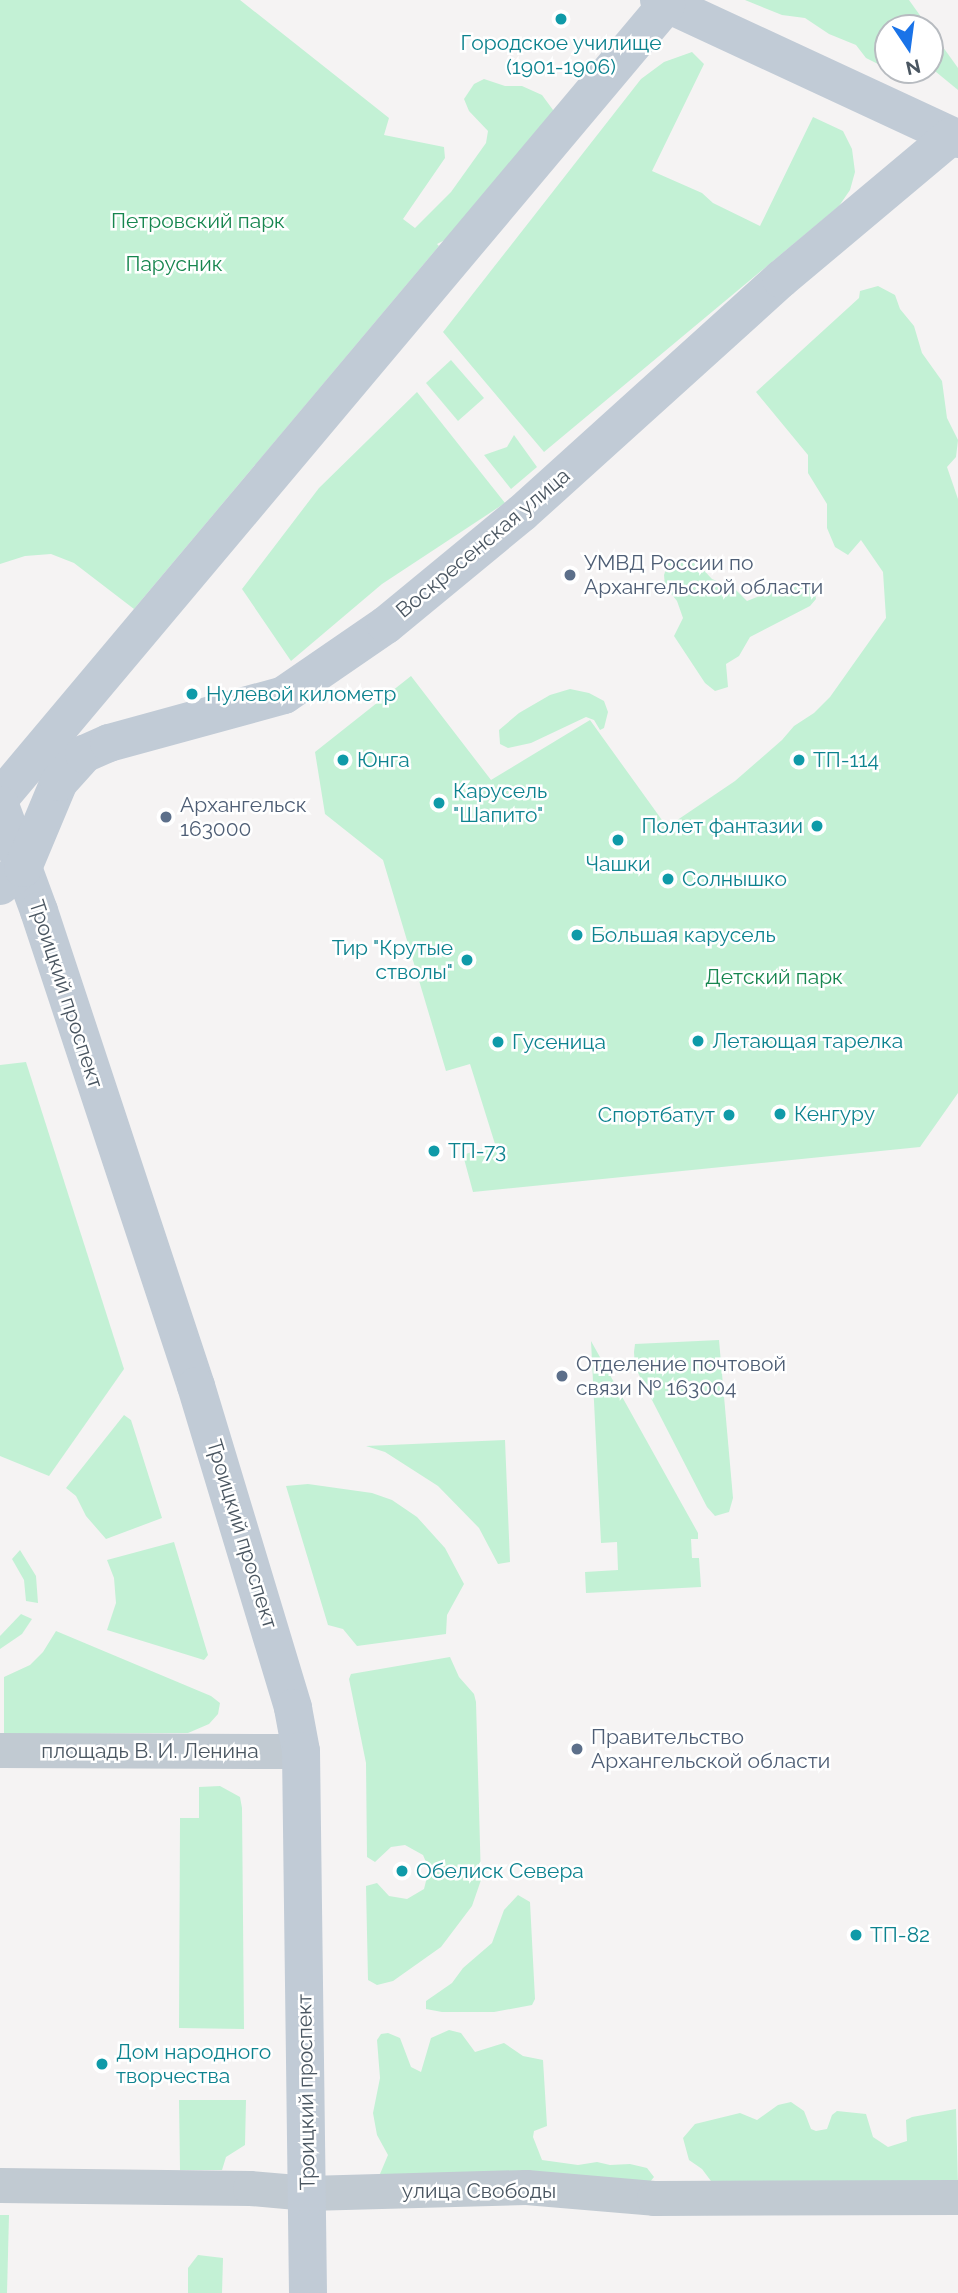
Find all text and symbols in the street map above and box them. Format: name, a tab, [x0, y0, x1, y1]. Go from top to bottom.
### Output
marker: Городское училище (1901-1906)	[553, 11, 569, 27]
north arrow	[874, 14, 944, 84]
place label: Городское училище (1901-1906)	[460, 30, 662, 80]
text: N	[904, 55, 923, 80]
park label: Петровский парк	[111, 208, 285, 234]
park label: Парусник	[125, 251, 223, 277]
street label: Воскресенская улица	[391, 463, 575, 623]
place label: УМВД России по Архангельской области	[584, 550, 823, 600]
marker: УМВД России по Архангельской области	[562, 567, 578, 583]
place label: Нулевой километр	[206, 681, 397, 707]
marker: Нулевой километр	[184, 686, 200, 702]
place label: Юнга	[357, 747, 410, 773]
place label: ТП-114	[813, 747, 879, 773]
marker: Юнга	[335, 752, 351, 768]
marker: ТП-114	[791, 752, 807, 768]
place label: Карусель "Шапито"	[453, 778, 547, 828]
place label: Архангельск 163000	[180, 792, 307, 842]
marker: Карусель "Шапито"	[431, 795, 447, 811]
marker: Архангельск 163000	[158, 809, 174, 825]
place label: Полет фантазии	[642, 813, 803, 839]
marker: Полет фантазии	[809, 818, 825, 834]
marker: Чашки	[610, 832, 626, 848]
place label: Чашки	[585, 851, 651, 877]
place label: Солнышко	[682, 866, 787, 892]
marker: Солнышко	[660, 871, 676, 887]
street label: Троицкий проспект	[24, 897, 108, 1091]
place label: Большая карусель	[591, 922, 776, 948]
marker: Большая карусель	[569, 927, 585, 943]
place label: Тир "Крутые стволы"	[331, 935, 453, 985]
marker: Тир "Крутые стволы"	[459, 952, 475, 968]
park label: Детский парк	[705, 964, 843, 990]
place label: Летающая тарелка	[712, 1028, 903, 1054]
place label: Гусеница	[512, 1029, 606, 1055]
marker: Летающая тарелка	[690, 1033, 706, 1049]
marker: Гусеница	[490, 1034, 506, 1050]
place label: Кенгуру	[794, 1101, 875, 1127]
place label: Спортбатут	[598, 1102, 715, 1128]
marker: Кенгуру	[772, 1106, 788, 1122]
marker: Спортбатут	[721, 1107, 737, 1123]
place label: ТП-73	[448, 1138, 506, 1164]
marker: ТП-73	[426, 1143, 442, 1159]
place label: Отделение почтовой связи № 163004	[576, 1351, 786, 1401]
marker: Отделение почтовой связи № 163004	[554, 1368, 570, 1384]
street label: Троицкий проспект	[201, 1436, 283, 1632]
place label: Правительство Архангельской области	[591, 1724, 830, 1774]
street label: площадь В. И. Ленина	[41, 1738, 259, 1764]
marker: Правительство Архангельской области	[569, 1741, 585, 1757]
place label: Обелиск Севера	[416, 1858, 584, 1884]
marker: Обелиск Севера	[394, 1863, 410, 1879]
place label: ТП-82	[870, 1922, 930, 1948]
marker: ТП-82	[848, 1927, 864, 1943]
street label: Троицкий проспект	[292, 1994, 320, 2190]
place label: Дом народного творчества	[116, 2039, 271, 2089]
marker: Дом народного творчества	[94, 2056, 110, 2072]
street label: улица Свободы	[402, 2178, 556, 2204]

